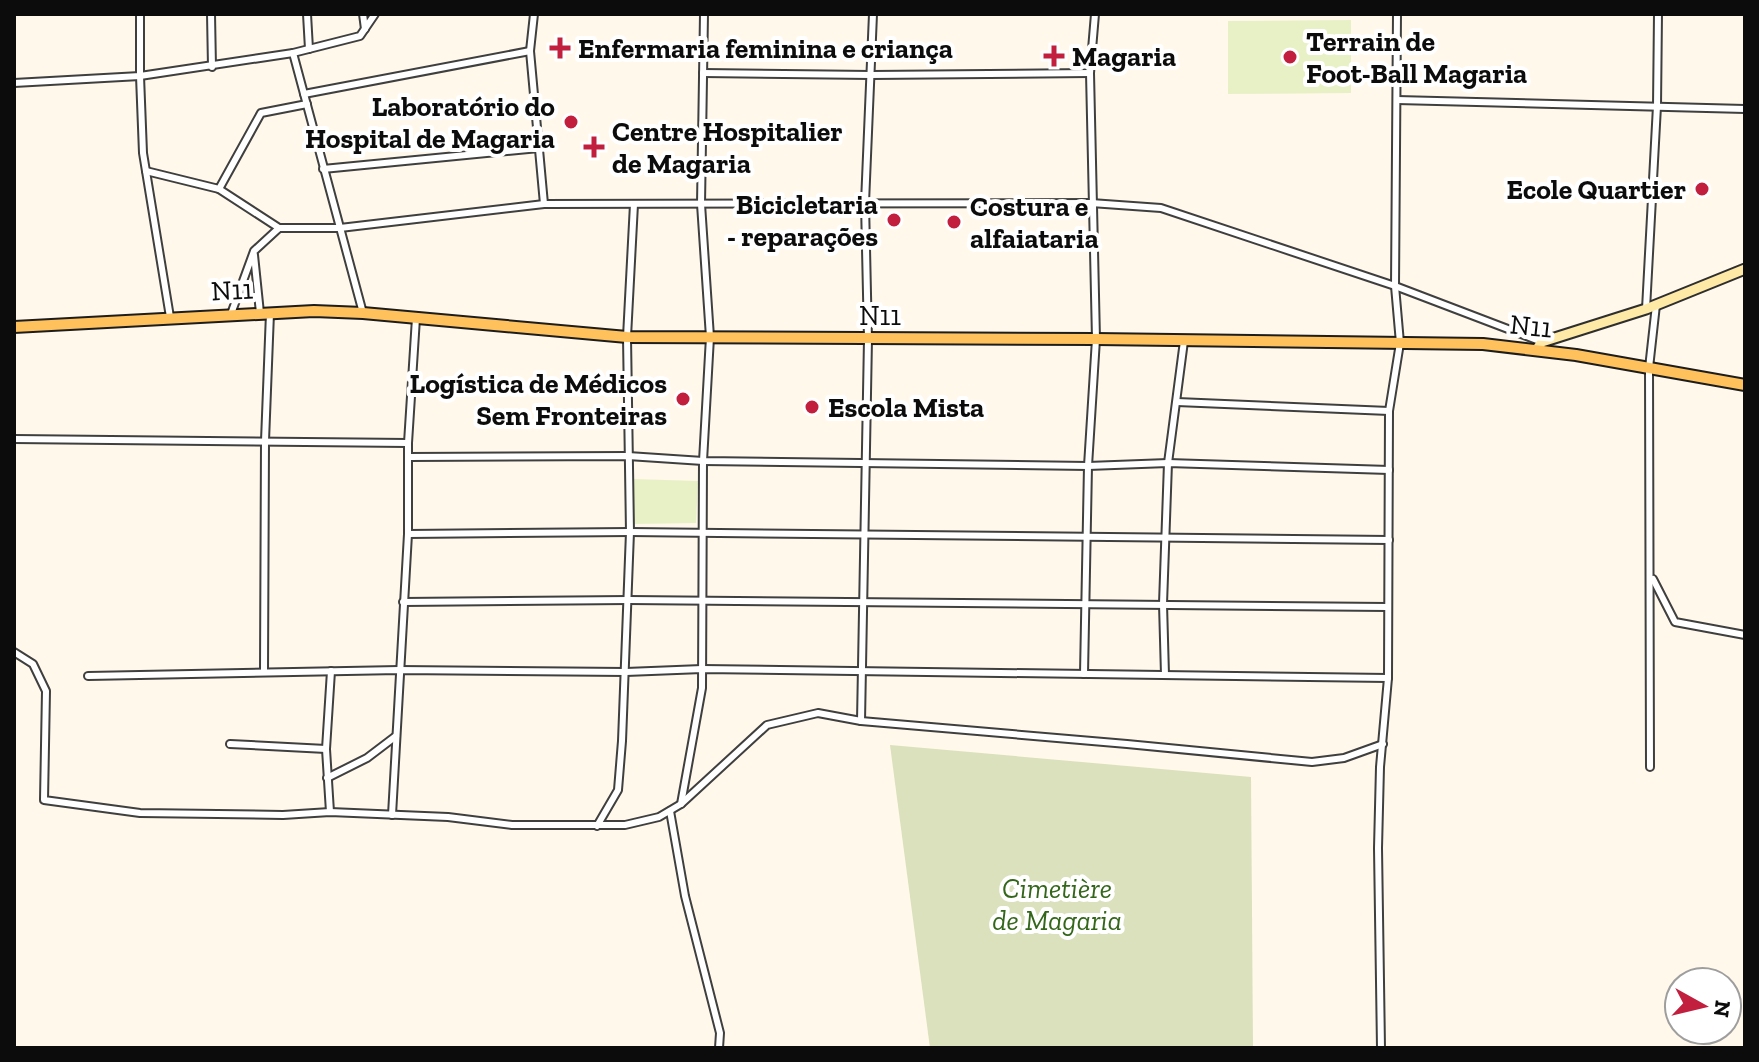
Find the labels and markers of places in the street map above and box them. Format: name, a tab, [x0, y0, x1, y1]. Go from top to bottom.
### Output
place label: Terrain de Foot-Ball Magaria	[1306, 25, 1527, 90]
place label: Enfermaria feminina e criança	[578, 32, 953, 65]
marker: Enfermaria feminina e criança	[549, 37, 571, 59]
place label: Magaria	[1072, 40, 1176, 73]
marker: Magaria	[1043, 45, 1065, 67]
marker: Terrain de Foot-Ball Magaria	[1281, 48, 1299, 66]
place label: Laboratório do Hospital de Magaria	[305, 90, 555, 155]
marker: Laboratório do Hospital de Magaria	[562, 113, 580, 131]
place label: Centre Hospitalier de Magaria	[612, 115, 843, 180]
marker: Centre Hospitalier de Magaria	[583, 136, 605, 158]
place label: Ecole Quartier	[1506, 173, 1686, 206]
marker: Ecole Quartier	[1693, 180, 1711, 198]
place label: Bicicletaria - reparações	[727, 188, 878, 253]
place label: Costura e alfaiataria	[970, 190, 1099, 255]
marker: Bicicletaria - reparações	[885, 211, 903, 229]
marker: Costura e alfaiataria	[945, 213, 963, 231]
place label: Logística de Médicos Sem Fronteiras	[410, 367, 667, 432]
marker: Logística de Médicos Sem Fronteiras	[674, 390, 692, 408]
place label: Escola Mista	[828, 391, 984, 424]
marker: Escola Mista	[803, 398, 821, 416]

